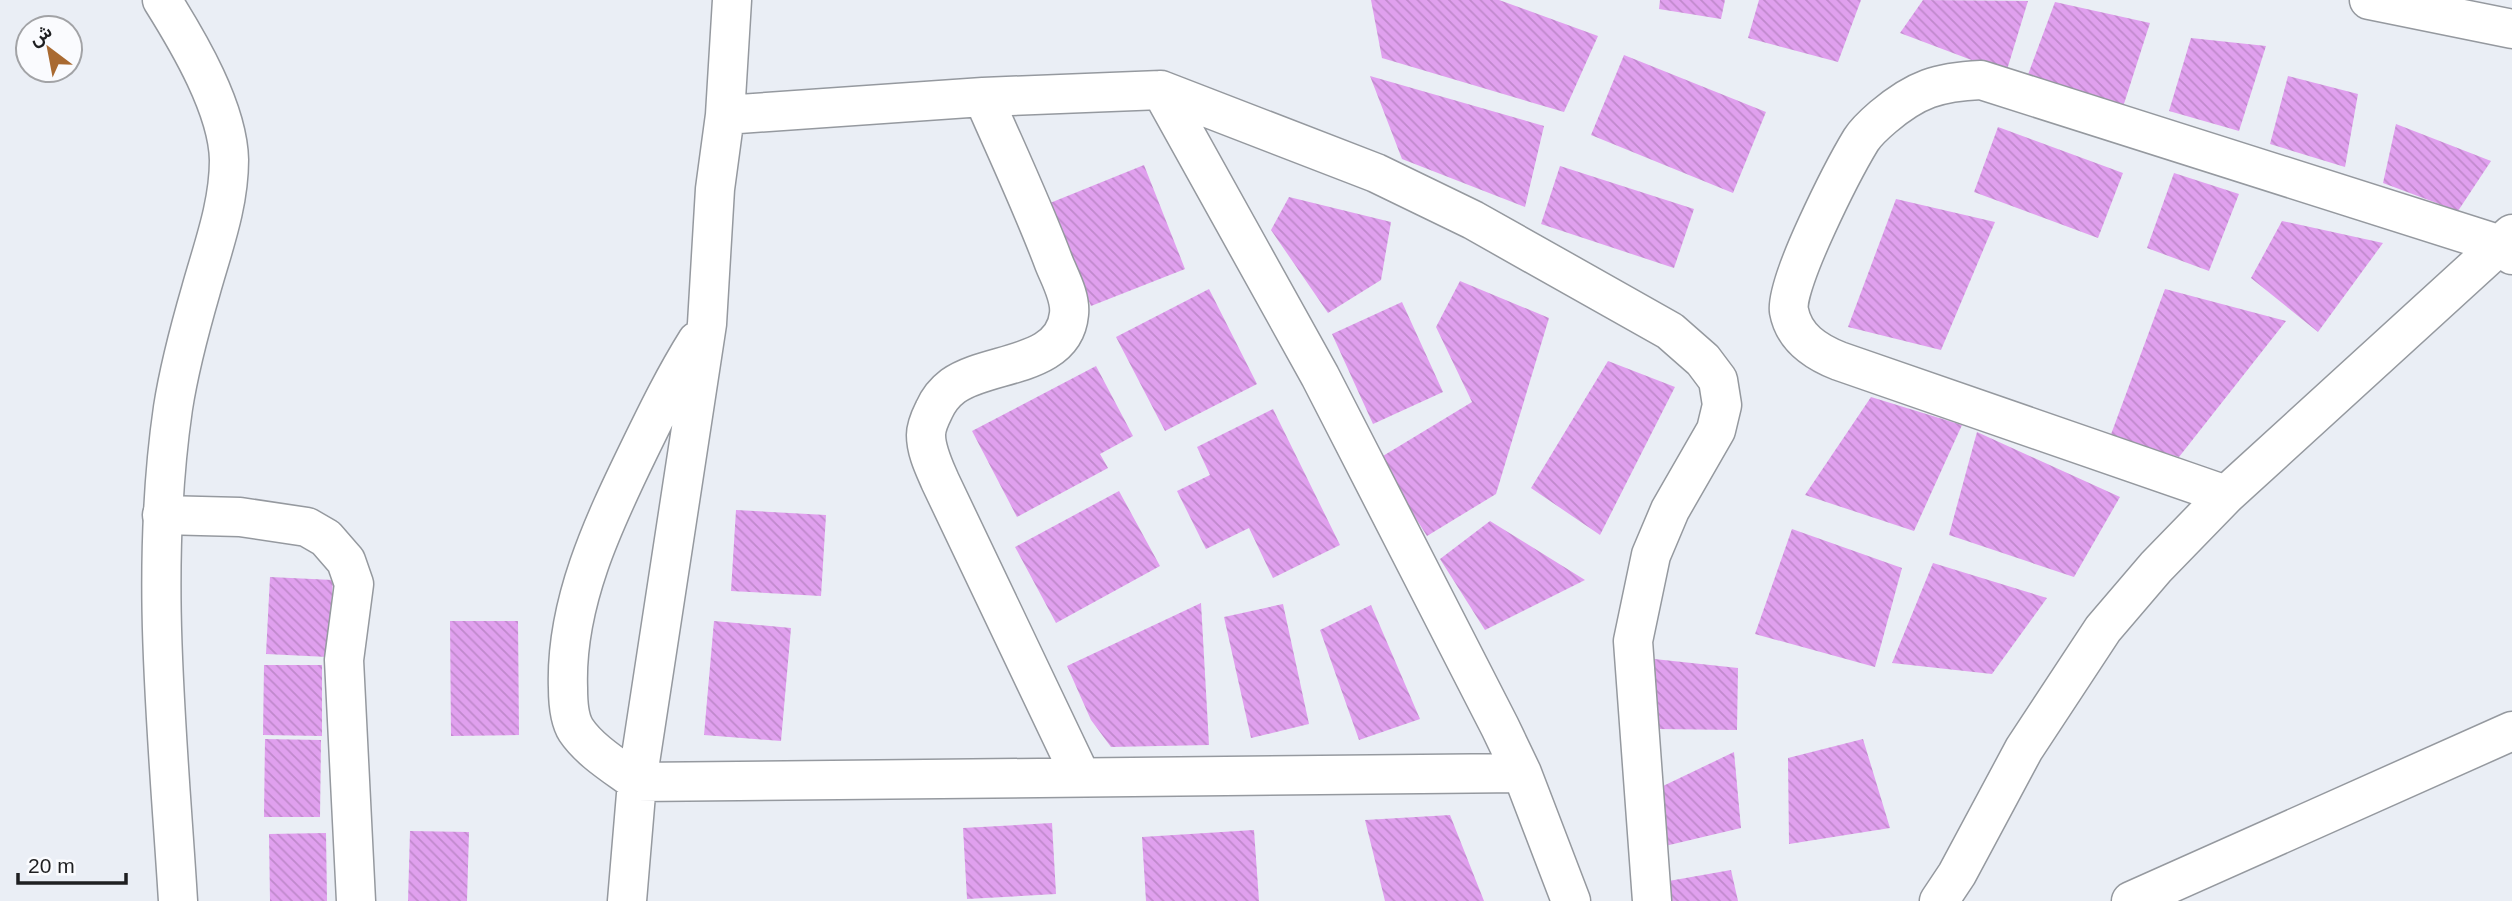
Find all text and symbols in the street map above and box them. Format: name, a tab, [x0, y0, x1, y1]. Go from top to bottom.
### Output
north arrow	[14, 14, 84, 84]
text: ش	[25, 20, 56, 51]
scale bar	[18, 842, 126, 886]
text: 20 m	[28, 854, 75, 877]

